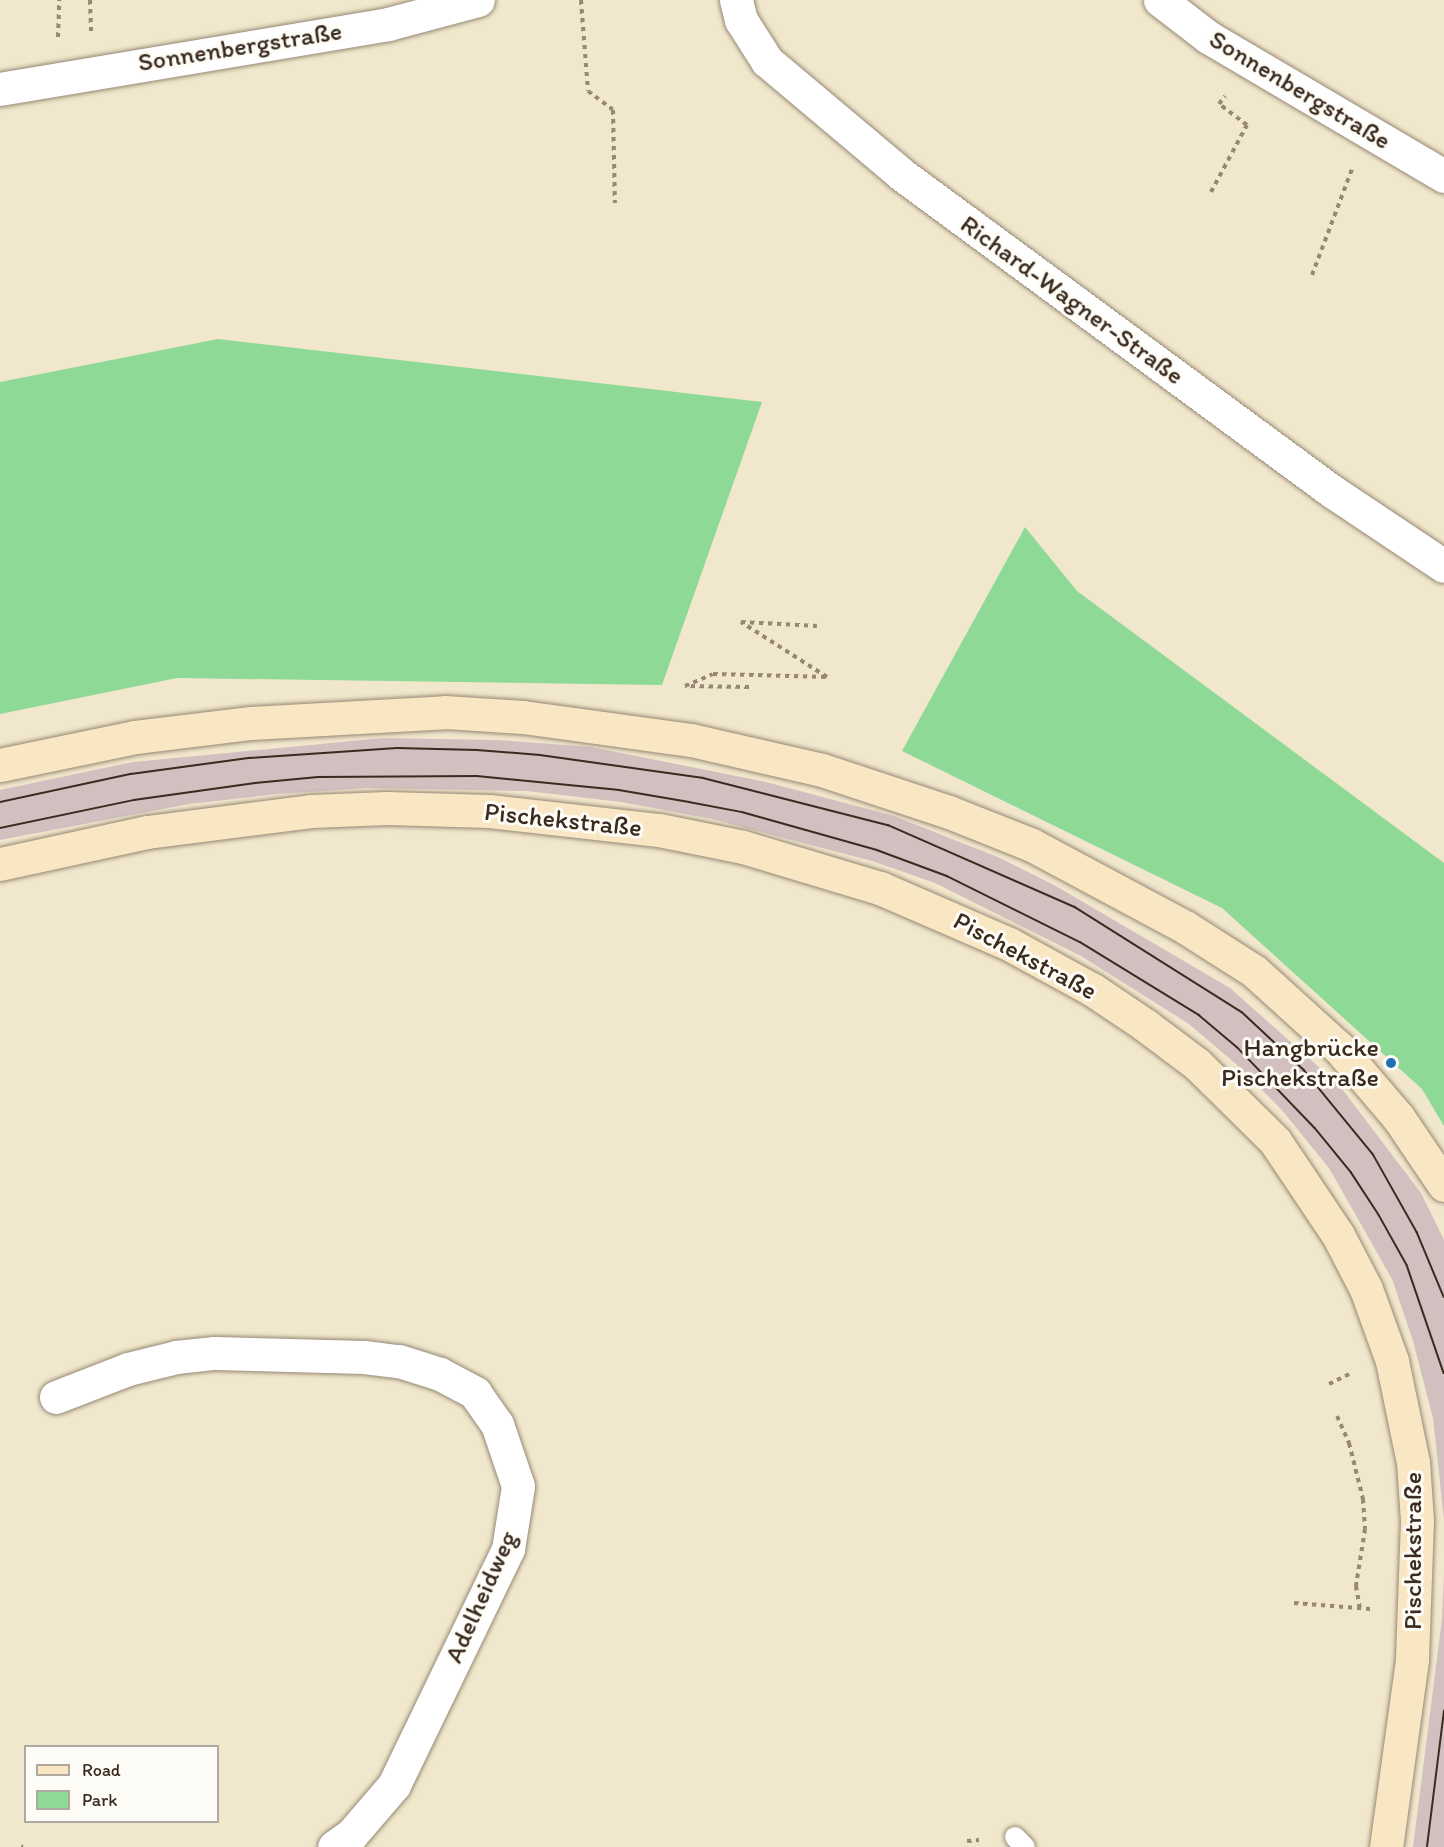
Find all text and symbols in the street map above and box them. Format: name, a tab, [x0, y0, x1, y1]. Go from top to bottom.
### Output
street label: Sonnenbergstraße	[136, 15, 344, 79]
street label: Sonnenbergstraße	[1204, 24, 1396, 156]
street label: Richard-Wagner-Straße	[954, 208, 1190, 392]
street label: Pischekstraße	[483, 796, 643, 844]
street label: Pischekstraße	[948, 905, 1102, 1007]
place label: Hangbrücke Pischekstraße	[1221, 1032, 1379, 1094]
marker: Hangbrücke Pischekstraße	[1384, 1056, 1398, 1070]
street label: Pischekstraße	[1397, 1472, 1429, 1630]
street label: Adelheidweg	[438, 1526, 524, 1668]
legend	[24, 1745, 219, 1823]
text: Road	[82, 1759, 121, 1781]
text: Park	[82, 1789, 117, 1811]

